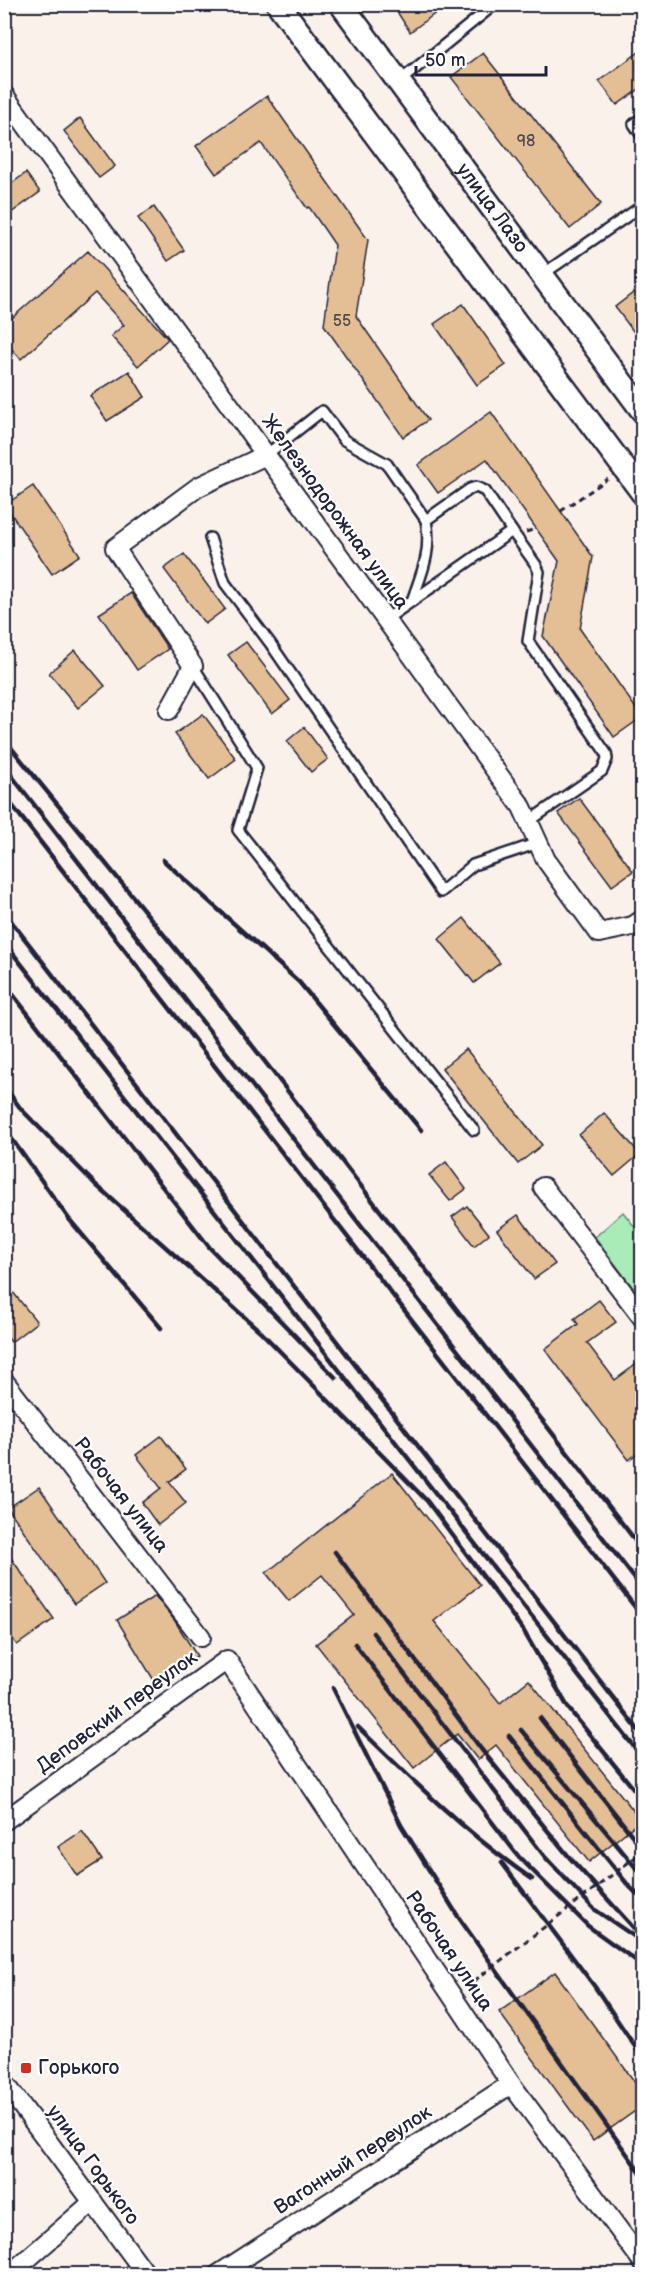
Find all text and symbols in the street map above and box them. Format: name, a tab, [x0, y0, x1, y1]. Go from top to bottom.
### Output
scale bar	[416, 39, 546, 77]
text: 50 m	[425, 50, 466, 71]
house number: 98	[517, 132, 535, 151]
street label: улица Лазо	[451, 159, 533, 258]
house number: 55	[333, 312, 351, 331]
street label: Железнодорожная улица	[256, 410, 414, 614]
street label: Рабочая улица	[68, 1433, 174, 1558]
street label: Деповский переулок	[32, 1645, 202, 1778]
street label: Рабочая улица	[400, 1886, 498, 2016]
place label: Горького	[38, 2056, 119, 2080]
marker: Горького	[19, 2061, 33, 2075]
street label: Вагонный переулок	[270, 2100, 437, 2220]
street label: улица Горького	[42, 2101, 144, 2229]

